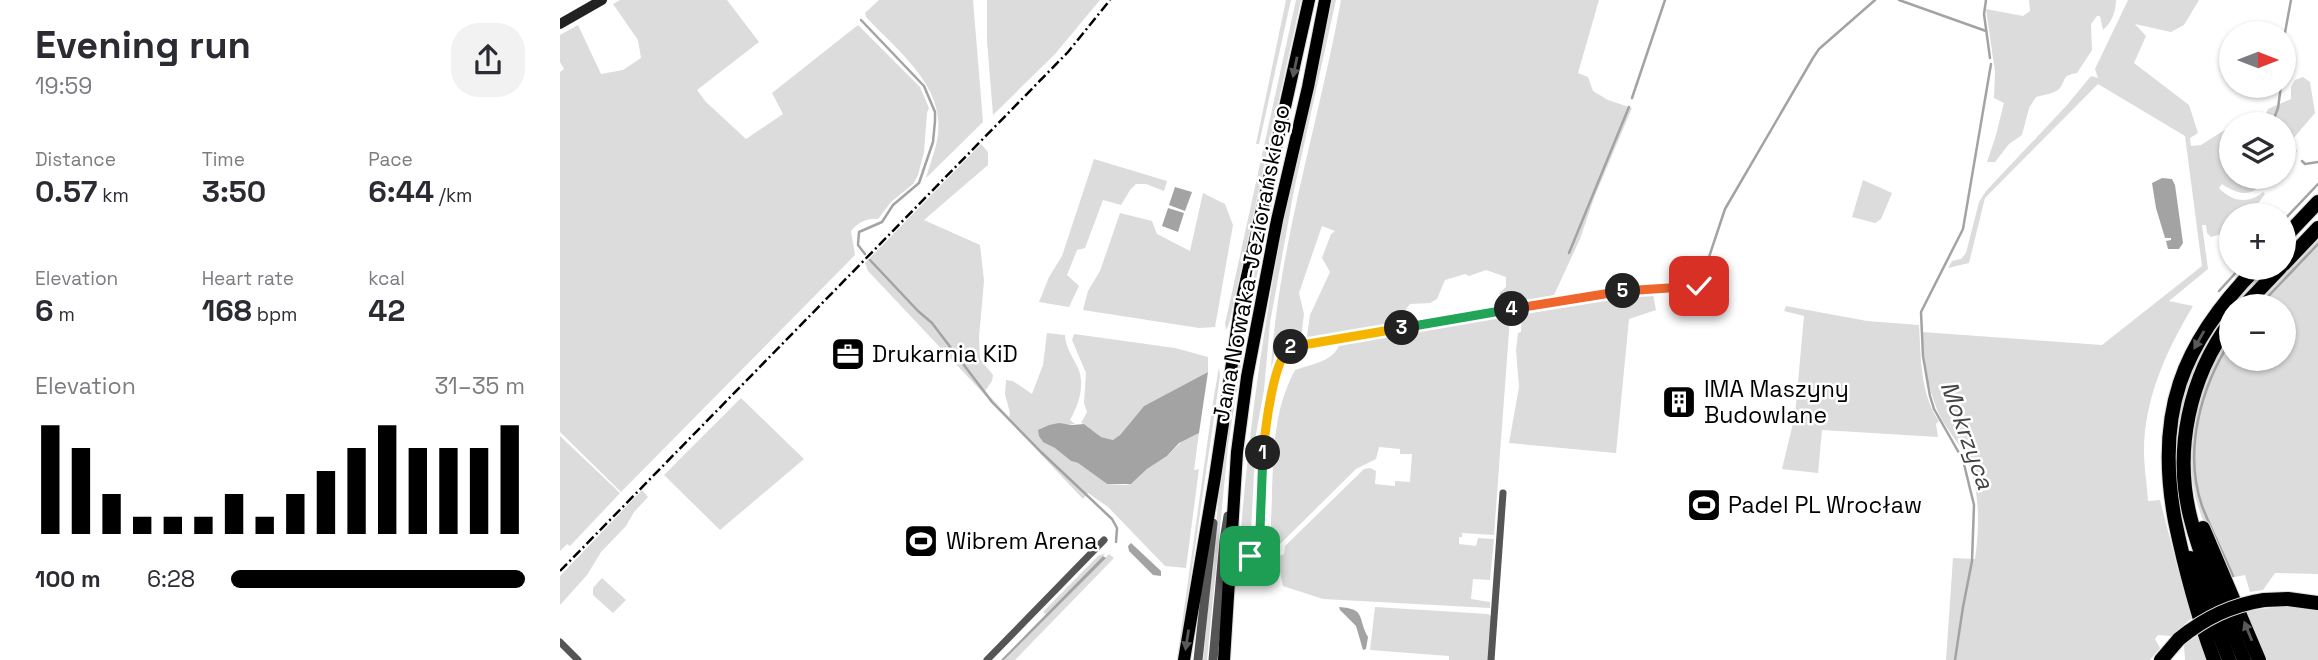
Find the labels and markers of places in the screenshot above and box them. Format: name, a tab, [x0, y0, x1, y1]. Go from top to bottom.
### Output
pin	[1669, 256, 1729, 316]
pin: 5	[1606, 274, 1640, 308]
pin: 4	[1494, 292, 1530, 326]
pin: 3	[1384, 310, 1420, 346]
pin: 2	[1274, 330, 1308, 364]
office icon: Drukarnia KiD	[829, 335, 867, 373]
place label: Drukarnia KiD	[872, 339, 1018, 369]
place label: IMA Maszyny Budowlane	[1704, 374, 1849, 430]
building icon: IMA Maszyny Budowlane	[1660, 383, 1698, 421]
pin: 1	[1246, 435, 1280, 470]
sports icon: Padel PL Wrocław	[1685, 486, 1723, 524]
place label: Padel PL Wrocław	[1728, 490, 1922, 520]
sports icon: Wibrem Arena	[902, 522, 940, 560]
place label: Wibrem Arena	[946, 526, 1098, 556]
pin	[1220, 526, 1280, 586]

